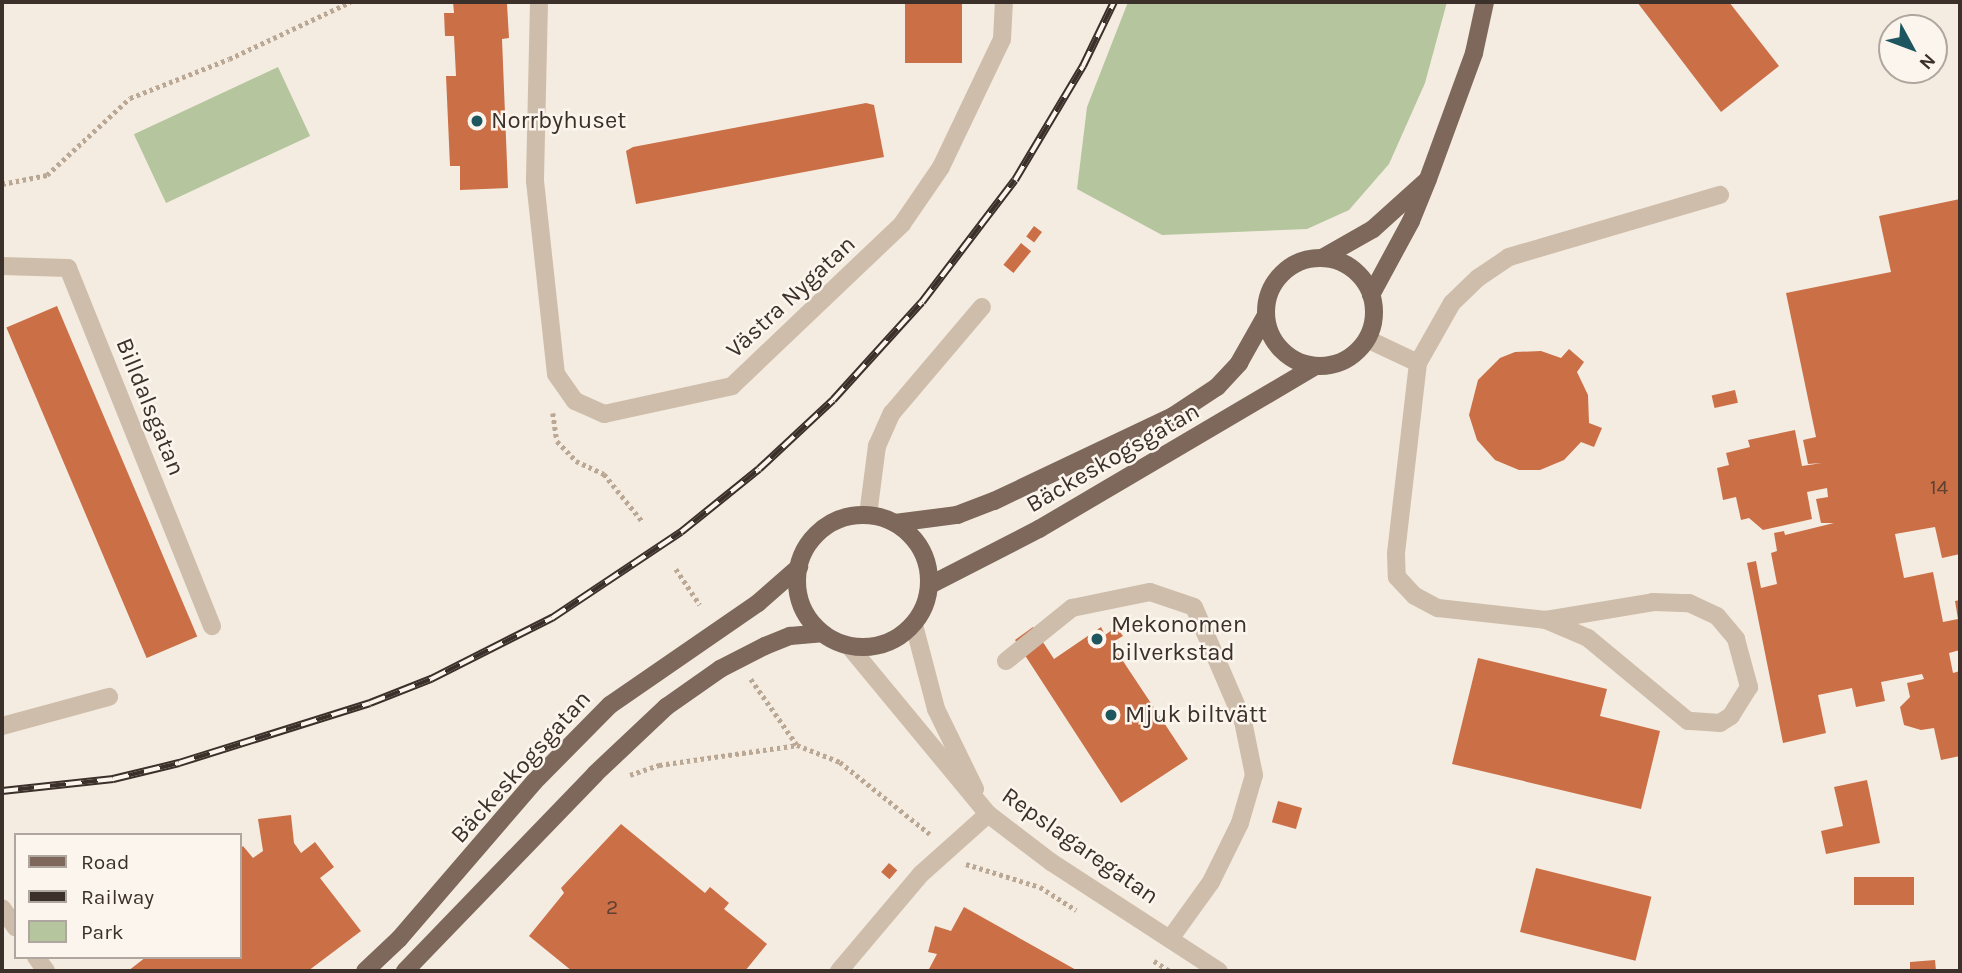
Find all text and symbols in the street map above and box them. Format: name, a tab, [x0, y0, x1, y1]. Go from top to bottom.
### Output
north arrow	[1878, 14, 1948, 84]
text: N	[1915, 49, 1940, 74]
place label: Norrbyhuset	[491, 107, 626, 135]
marker: Norrbyhuset	[469, 113, 485, 129]
street label: Västra Nygatan	[720, 230, 862, 364]
street label: Billdalsgatan	[109, 334, 191, 480]
street label: Bäckeskogsgatan	[1021, 397, 1205, 519]
house number: 14	[1930, 474, 1948, 500]
place label: Mekonomen bilverkstad	[1111, 611, 1247, 667]
marker: Mekonomen bilverkstad	[1089, 631, 1105, 647]
street label: Bäckeskogsgatan	[445, 685, 597, 849]
place label: Mjuk biltvätt	[1125, 701, 1267, 729]
marker: Mjuk biltvätt	[1103, 707, 1119, 723]
street label: Repslagaregatan	[996, 781, 1164, 911]
legend	[14, 833, 242, 959]
text: Road	[81, 850, 129, 874]
text: Railway	[81, 885, 154, 909]
house number: 2	[606, 894, 618, 920]
text: Park	[81, 920, 124, 944]

